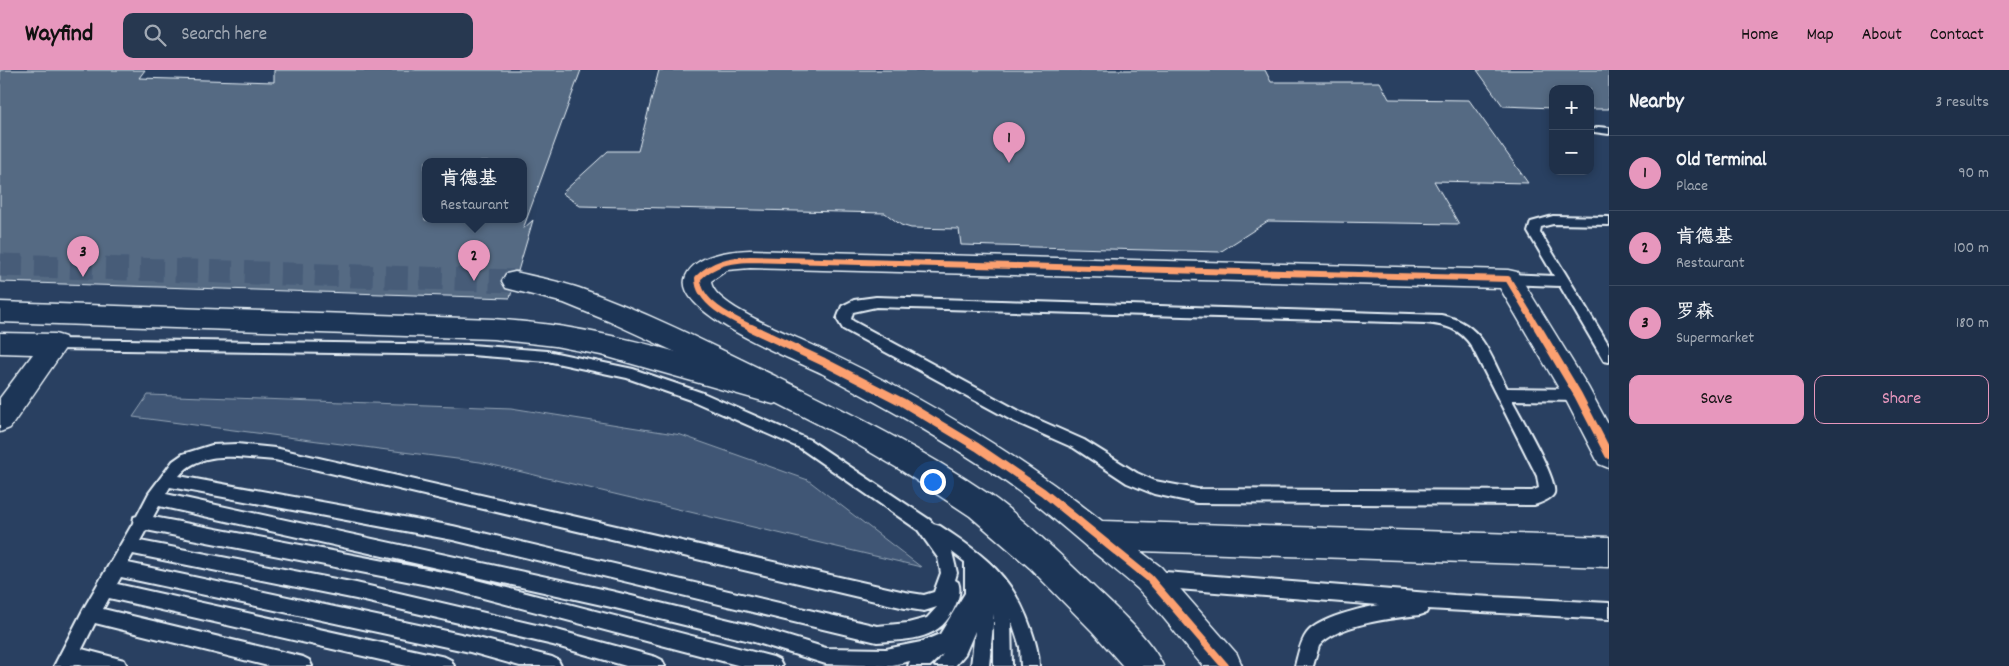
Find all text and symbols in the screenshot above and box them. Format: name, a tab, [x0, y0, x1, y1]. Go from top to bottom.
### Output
search box	[123, 13, 473, 58]
text: Wayfind	[25, 18, 93, 52]
icon: search	[141, 21, 169, 49]
text: Search here	[181, 22, 267, 49]
text: Home	[1741, 23, 1778, 48]
text: Map	[1806, 23, 1834, 48]
text: About	[1862, 23, 1902, 48]
text: Contact	[1930, 23, 1984, 48]
map controls	[1549, 85, 1594, 175]
button: +	[1549, 85, 1594, 130]
text: Nearby	[1629, 88, 1684, 118]
text: 3 results	[1935, 91, 1989, 114]
pin: 1	[993, 122, 1025, 163]
button: −	[1549, 130, 1594, 175]
text: Old Terminal	[1676, 148, 1766, 175]
popup	[422, 158, 527, 223]
text: 1	[1643, 162, 1647, 185]
text: 90 m	[1958, 162, 1989, 185]
text: 肯德基	[440, 167, 497, 194]
text: Place	[1676, 175, 1708, 198]
text: Restaurant	[440, 194, 509, 217]
text: 肯德基	[1676, 225, 1733, 252]
pin: 3	[67, 236, 99, 277]
text: 2	[1642, 237, 1649, 260]
text: 100 m	[1953, 237, 1989, 260]
pin: 2	[458, 240, 490, 281]
text: Restaurant	[1676, 252, 1745, 275]
text: 罗森	[1676, 300, 1714, 327]
text: 3	[1641, 312, 1649, 335]
text: 180 m	[1956, 312, 1989, 335]
text: Supermarket	[1676, 327, 1754, 350]
button: Save	[1629, 375, 1804, 424]
button: Share	[1814, 375, 1989, 424]
your location	[920, 469, 946, 495]

